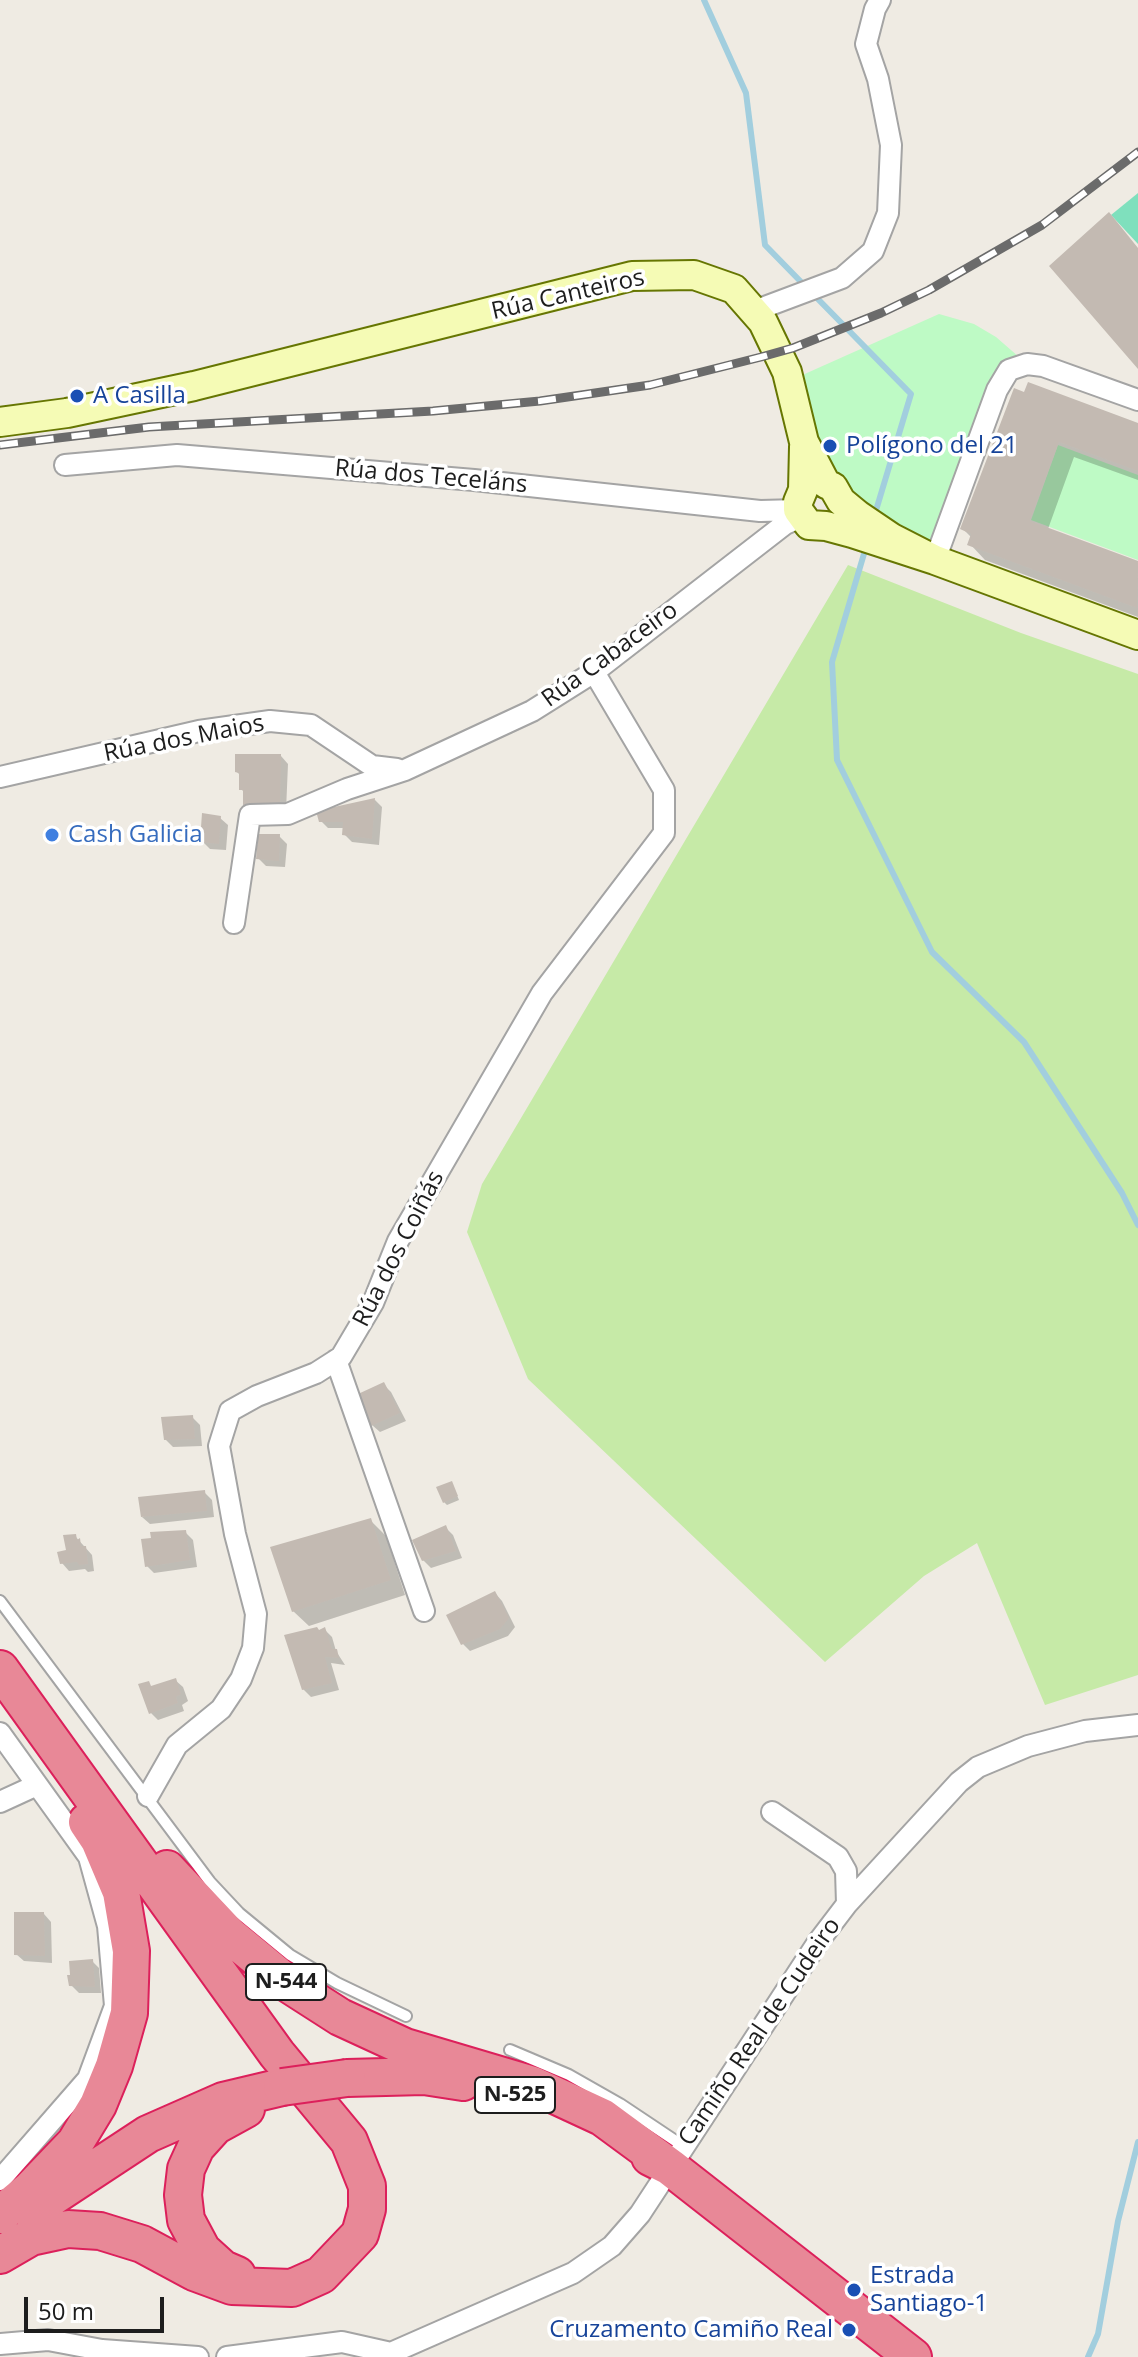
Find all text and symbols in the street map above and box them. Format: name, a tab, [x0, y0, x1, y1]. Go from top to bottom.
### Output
street label: Rúa Canteiros	[489, 263, 647, 327]
place label: A Casilla	[93, 382, 186, 410]
marker: A Casilla	[68, 387, 86, 405]
place label: Polígono del 21	[846, 432, 1018, 460]
marker: Polígono del 21	[821, 437, 839, 455]
street label: Rúa dos Teceláns	[334, 454, 528, 500]
street label: Rúa Cabaceiro	[536, 596, 684, 714]
street label: Rúa dos Maios	[101, 709, 267, 769]
place label: Cash Galicia	[68, 821, 203, 849]
marker: Cash Galicia	[43, 826, 61, 844]
street label: Rúa dos Coiñás	[347, 1166, 451, 1332]
street label: Camiño Real de Cudeiro	[673, 1913, 847, 2151]
road number: N-544	[246, 1964, 326, 2000]
road number: N-525	[475, 2077, 555, 2113]
place label: Estrada Santiago-1	[870, 2262, 988, 2318]
scale bar	[28, 2281, 168, 2331]
marker: Estrada Santiago-1	[845, 2281, 863, 2299]
text: 50 m	[38, 2294, 94, 2327]
place label: Cruzamento Camiño Real	[549, 2316, 833, 2344]
marker: Cruzamento Camiño Real	[840, 2321, 858, 2339]

